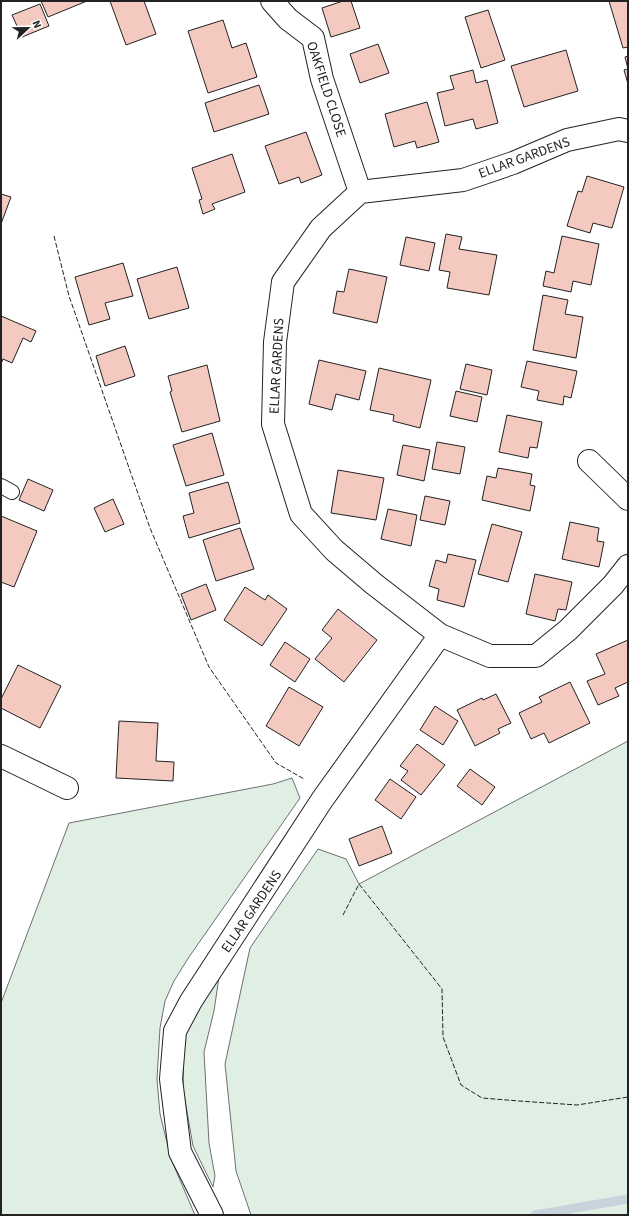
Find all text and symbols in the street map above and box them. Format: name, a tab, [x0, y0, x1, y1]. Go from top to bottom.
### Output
north arrow	[8, 8, 48, 48]
text: N	[28, 18, 45, 31]
street label: OAKFIELD CLOSE	[301, 39, 351, 140]
street label: ELLAR GARDENS	[476, 132, 573, 184]
street label: ELLAR GARDENS	[264, 318, 289, 415]
street label: ELLAR GARDENS	[217, 866, 287, 957]

